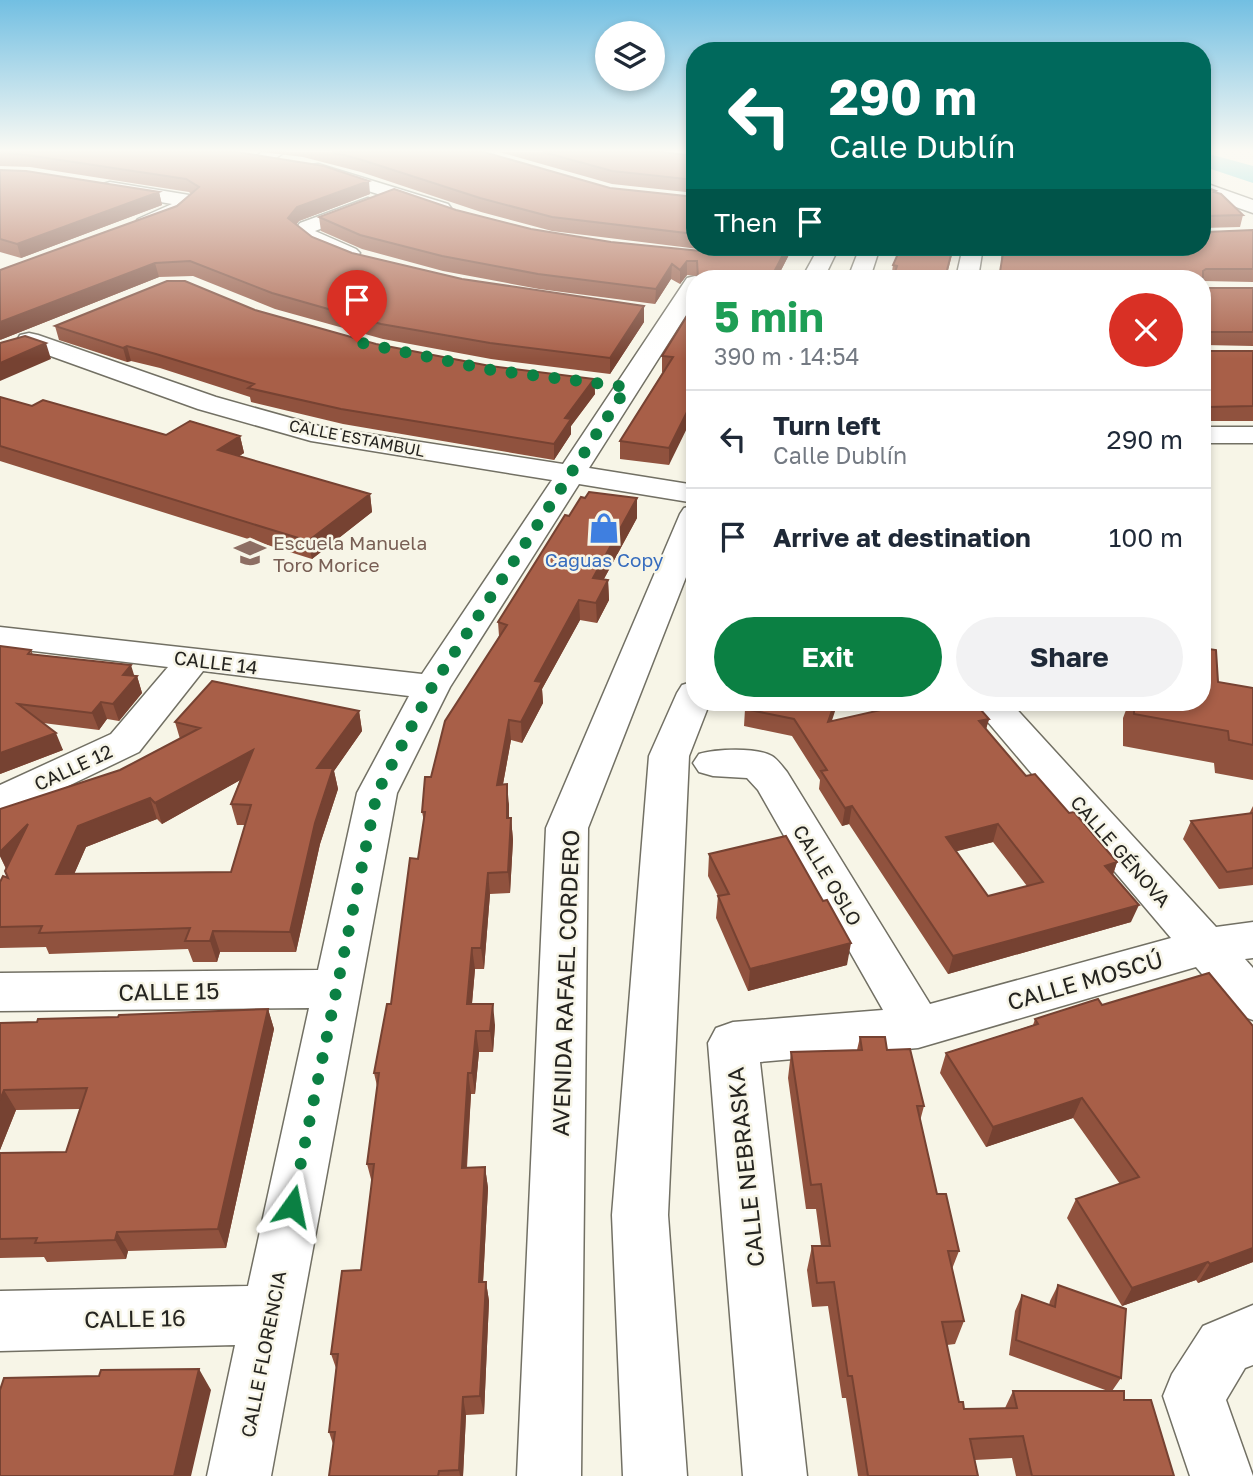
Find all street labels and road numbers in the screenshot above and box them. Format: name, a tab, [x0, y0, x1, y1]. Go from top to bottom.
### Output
street label: CALLE ESTAMBUL	[287, 415, 427, 461]
street label: CALLE 14	[173, 645, 259, 679]
street label: CALLE 12	[30, 739, 116, 795]
street label: CALLE GÉNOVA	[1066, 791, 1176, 912]
street label: CALLE OSLO	[789, 820, 867, 930]
street label: AVENIDA RAFAEL CORDERO	[546, 829, 584, 1137]
street label: CALLE MOSCÚ	[1004, 944, 1166, 1016]
street label: CALLE 15	[118, 976, 220, 1006]
street label: CALLE NEBRASKA	[721, 1066, 769, 1268]
street label: CALLE FLORENCIA	[236, 1268, 290, 1439]
street label: CALLE 16	[84, 1303, 186, 1333]

